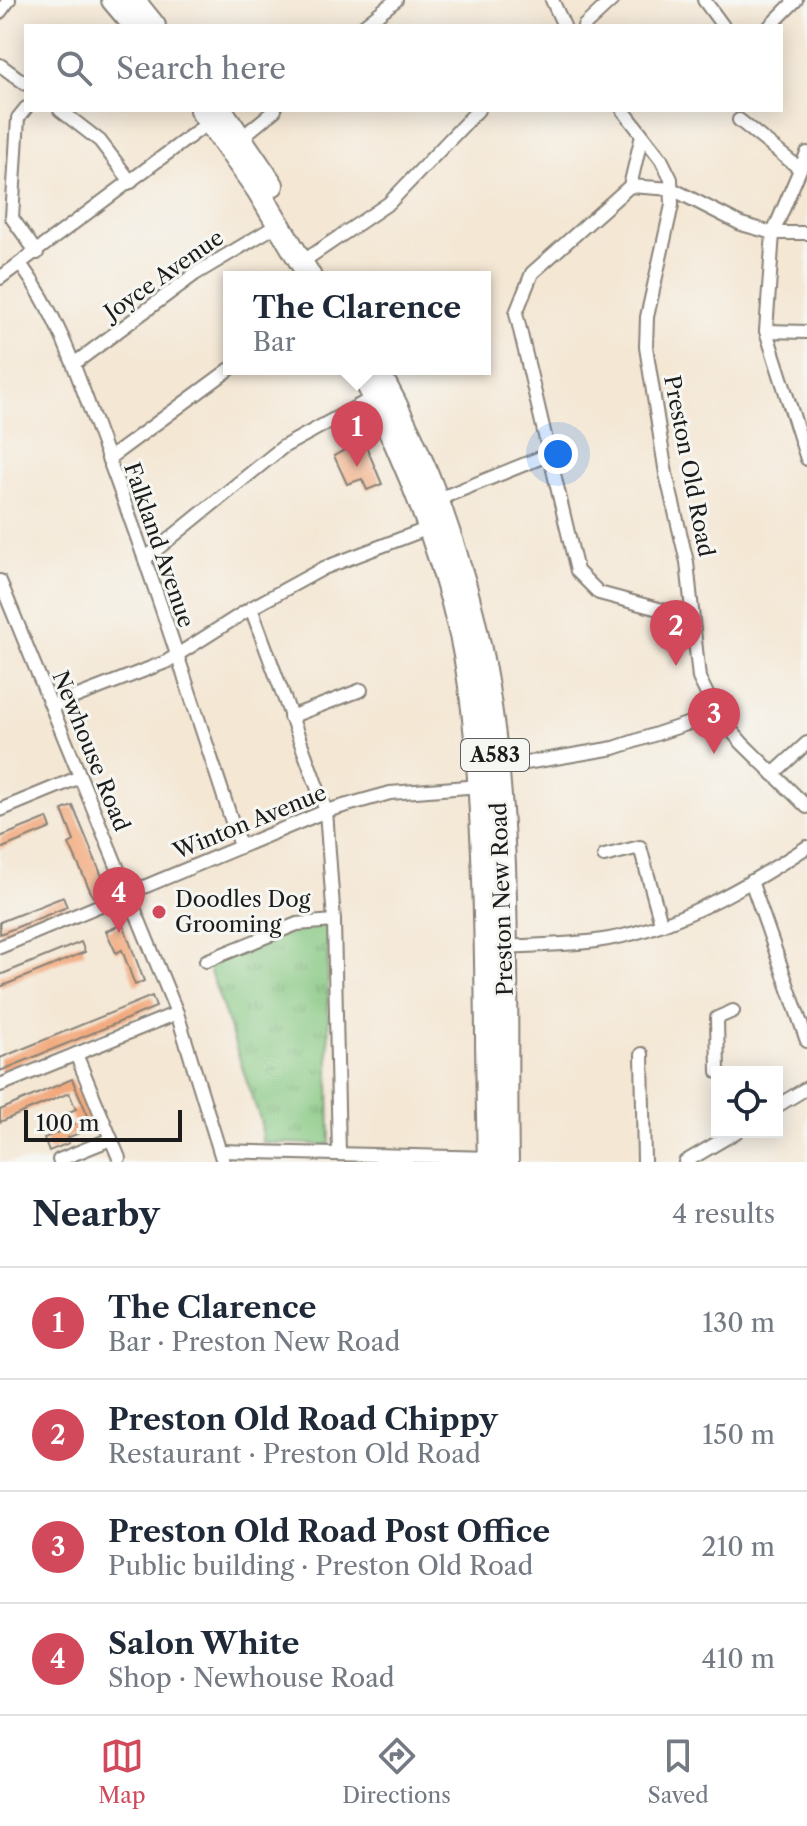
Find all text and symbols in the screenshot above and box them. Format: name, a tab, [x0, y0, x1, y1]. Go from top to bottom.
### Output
search box	[24, 24, 783, 112]
icon: search	[52, 46, 96, 90]
text: Search here	[116, 50, 286, 87]
street label: Joyce Avenue	[97, 224, 229, 328]
popup	[223, 271, 491, 375]
text: The Clarence	[253, 289, 461, 326]
text: Bar	[253, 326, 296, 358]
street label: Preston Old Road	[658, 373, 720, 559]
pin: 1	[331, 401, 383, 467]
your location	[538, 434, 578, 474]
street label: Falkland Avenue	[118, 459, 200, 631]
pin: 2	[650, 600, 702, 666]
street label: Newhouse Road	[47, 667, 135, 835]
pin: 3	[688, 688, 740, 754]
road number: A583	[461, 739, 529, 771]
street label: Winton Avenue	[169, 779, 331, 865]
street label: Preston New Road	[485, 802, 519, 996]
pin: 4	[93, 867, 145, 933]
place label: Doodles Dog Grooming	[175, 886, 311, 938]
marker: Doodles Dog Grooming	[150, 903, 168, 921]
map controls	[711, 1066, 783, 1138]
button: locate	[711, 1066, 783, 1138]
scale bar	[24, 1106, 182, 1142]
text: 100 m	[36, 1110, 99, 1137]
text: Nearby	[32, 1193, 160, 1235]
text: 4 results	[672, 1198, 775, 1230]
text: The Clarence	[108, 1289, 316, 1326]
text: 1	[52, 1307, 64, 1339]
text: 130 m	[702, 1307, 775, 1339]
text: Bar · Preston New Road	[108, 1326, 400, 1358]
text: Preston Old Road Chippy	[108, 1401, 498, 1438]
text: 2	[50, 1419, 66, 1451]
text: 150 m	[702, 1419, 775, 1451]
text: Restaurant · Preston Old Road	[108, 1438, 481, 1470]
text: Preston Old Road Post Office	[108, 1513, 550, 1550]
text: 3	[51, 1531, 65, 1563]
text: 210 m	[702, 1531, 775, 1563]
text: Public building · Preston Old Road	[108, 1550, 533, 1582]
text: Salon White	[108, 1625, 299, 1662]
text: 4	[50, 1643, 66, 1675]
text: 410 m	[701, 1643, 775, 1675]
text: Shop · Newhouse Road	[108, 1662, 395, 1694]
tab: Map	[98, 1734, 146, 1809]
tab: Directions	[342, 1734, 451, 1809]
tab: Saved	[648, 1734, 709, 1809]

